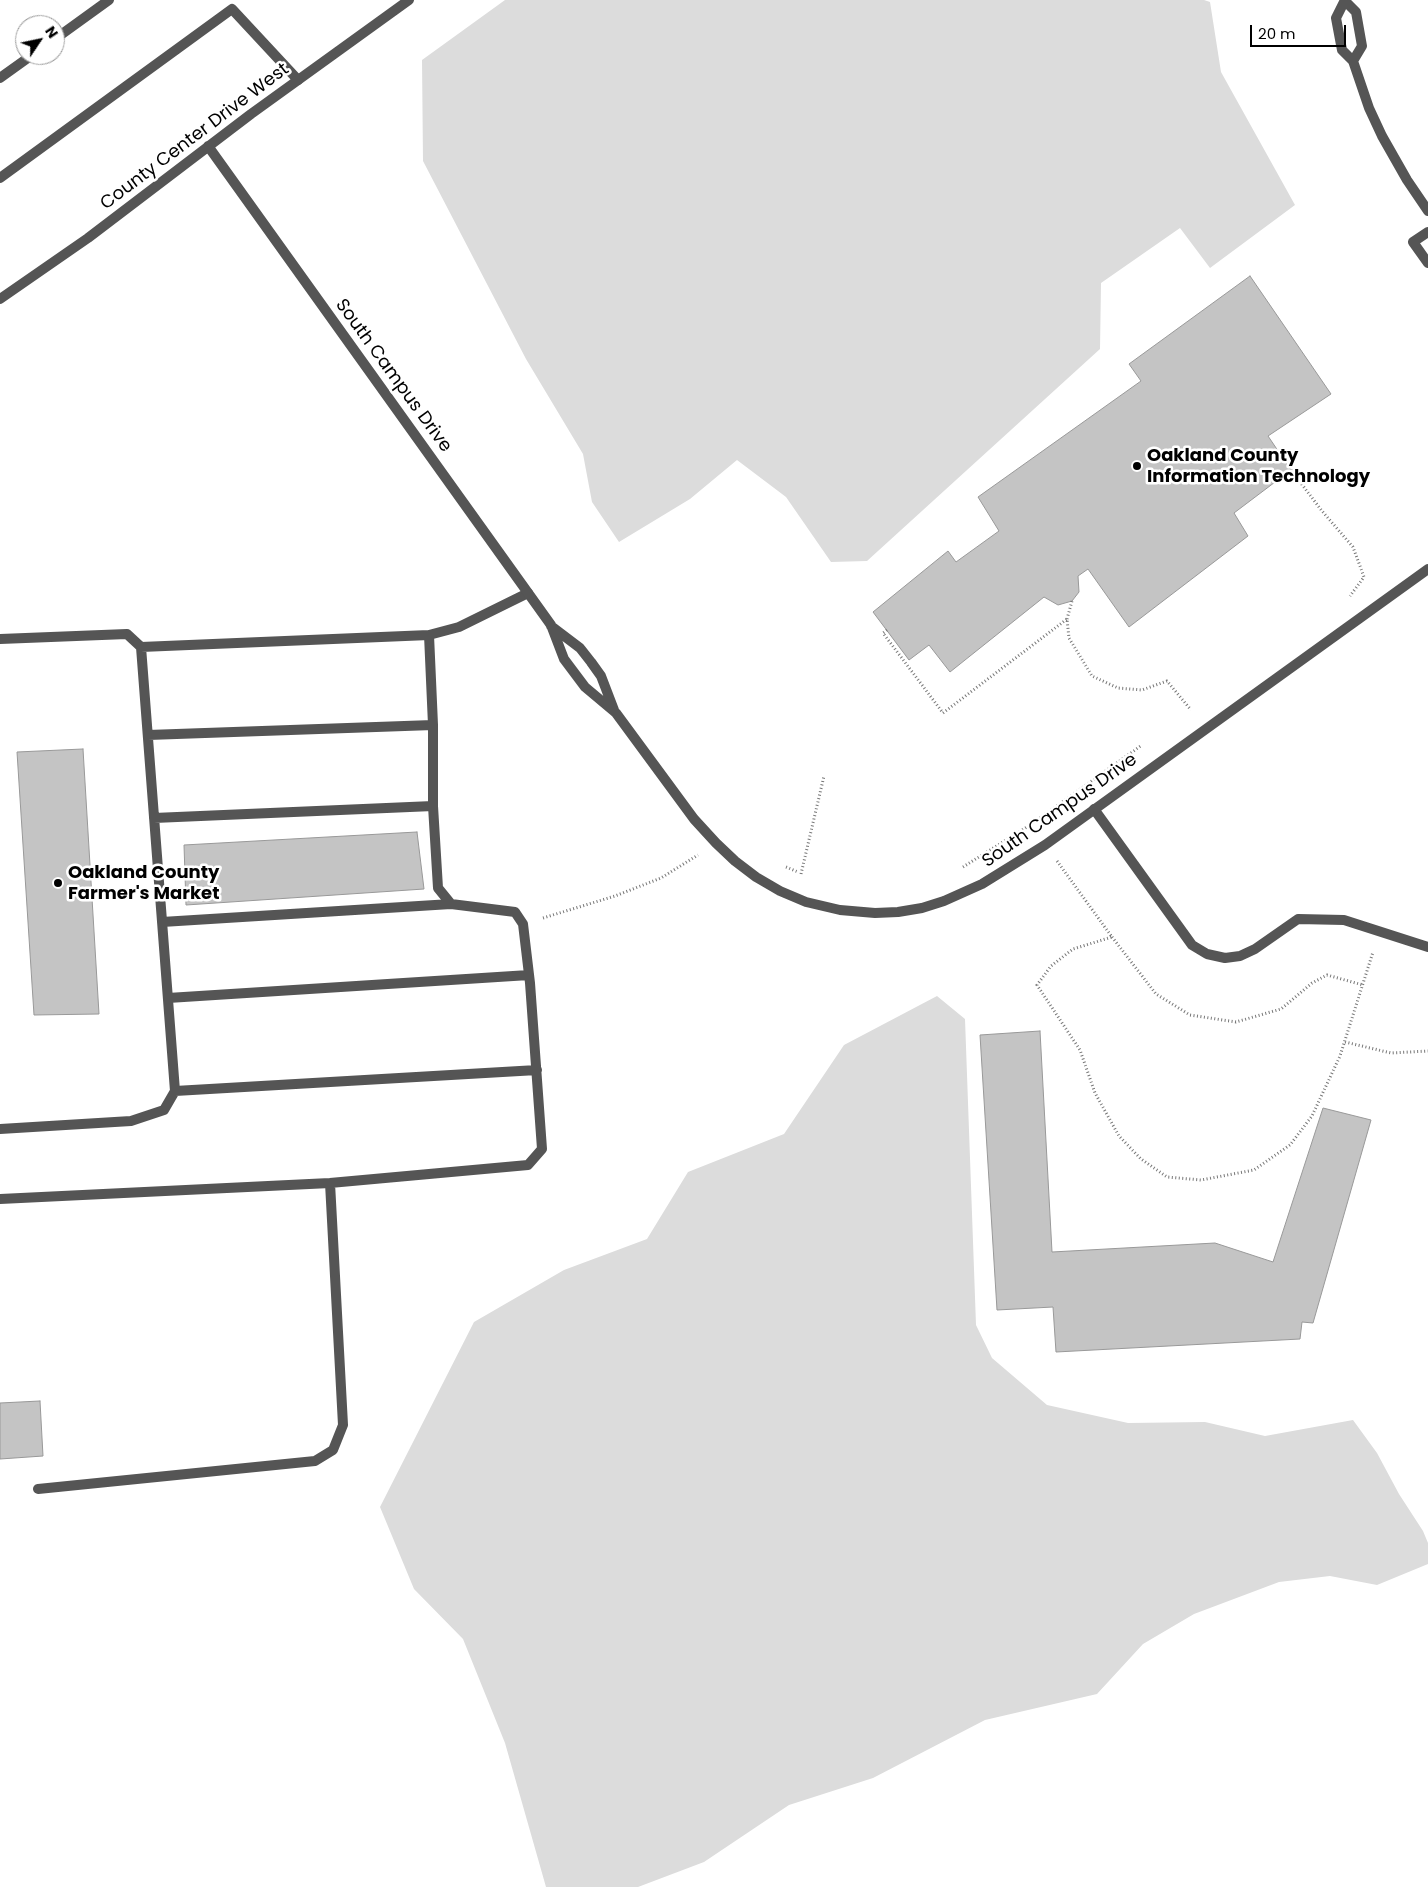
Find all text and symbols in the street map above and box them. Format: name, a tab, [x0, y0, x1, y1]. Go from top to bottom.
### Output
north arrow	[15, 15, 65, 65]
scale bar	[1253, 15, 1349, 47]
text: N	[40, 22, 63, 42]
text: 20 m	[1258, 23, 1296, 44]
street label: County Center Drive West	[97, 59, 293, 215]
street label: South Campus Drive	[330, 295, 456, 457]
place label: Oakland County Information Technology	[1147, 445, 1370, 488]
marker: Oakland County Information Technology	[1131, 460, 1143, 472]
street label: South Campus Drive	[978, 749, 1142, 873]
place label: Oakland County Farmer's Market	[68, 862, 219, 904]
marker: Oakland County Farmer's Market	[52, 877, 64, 889]

